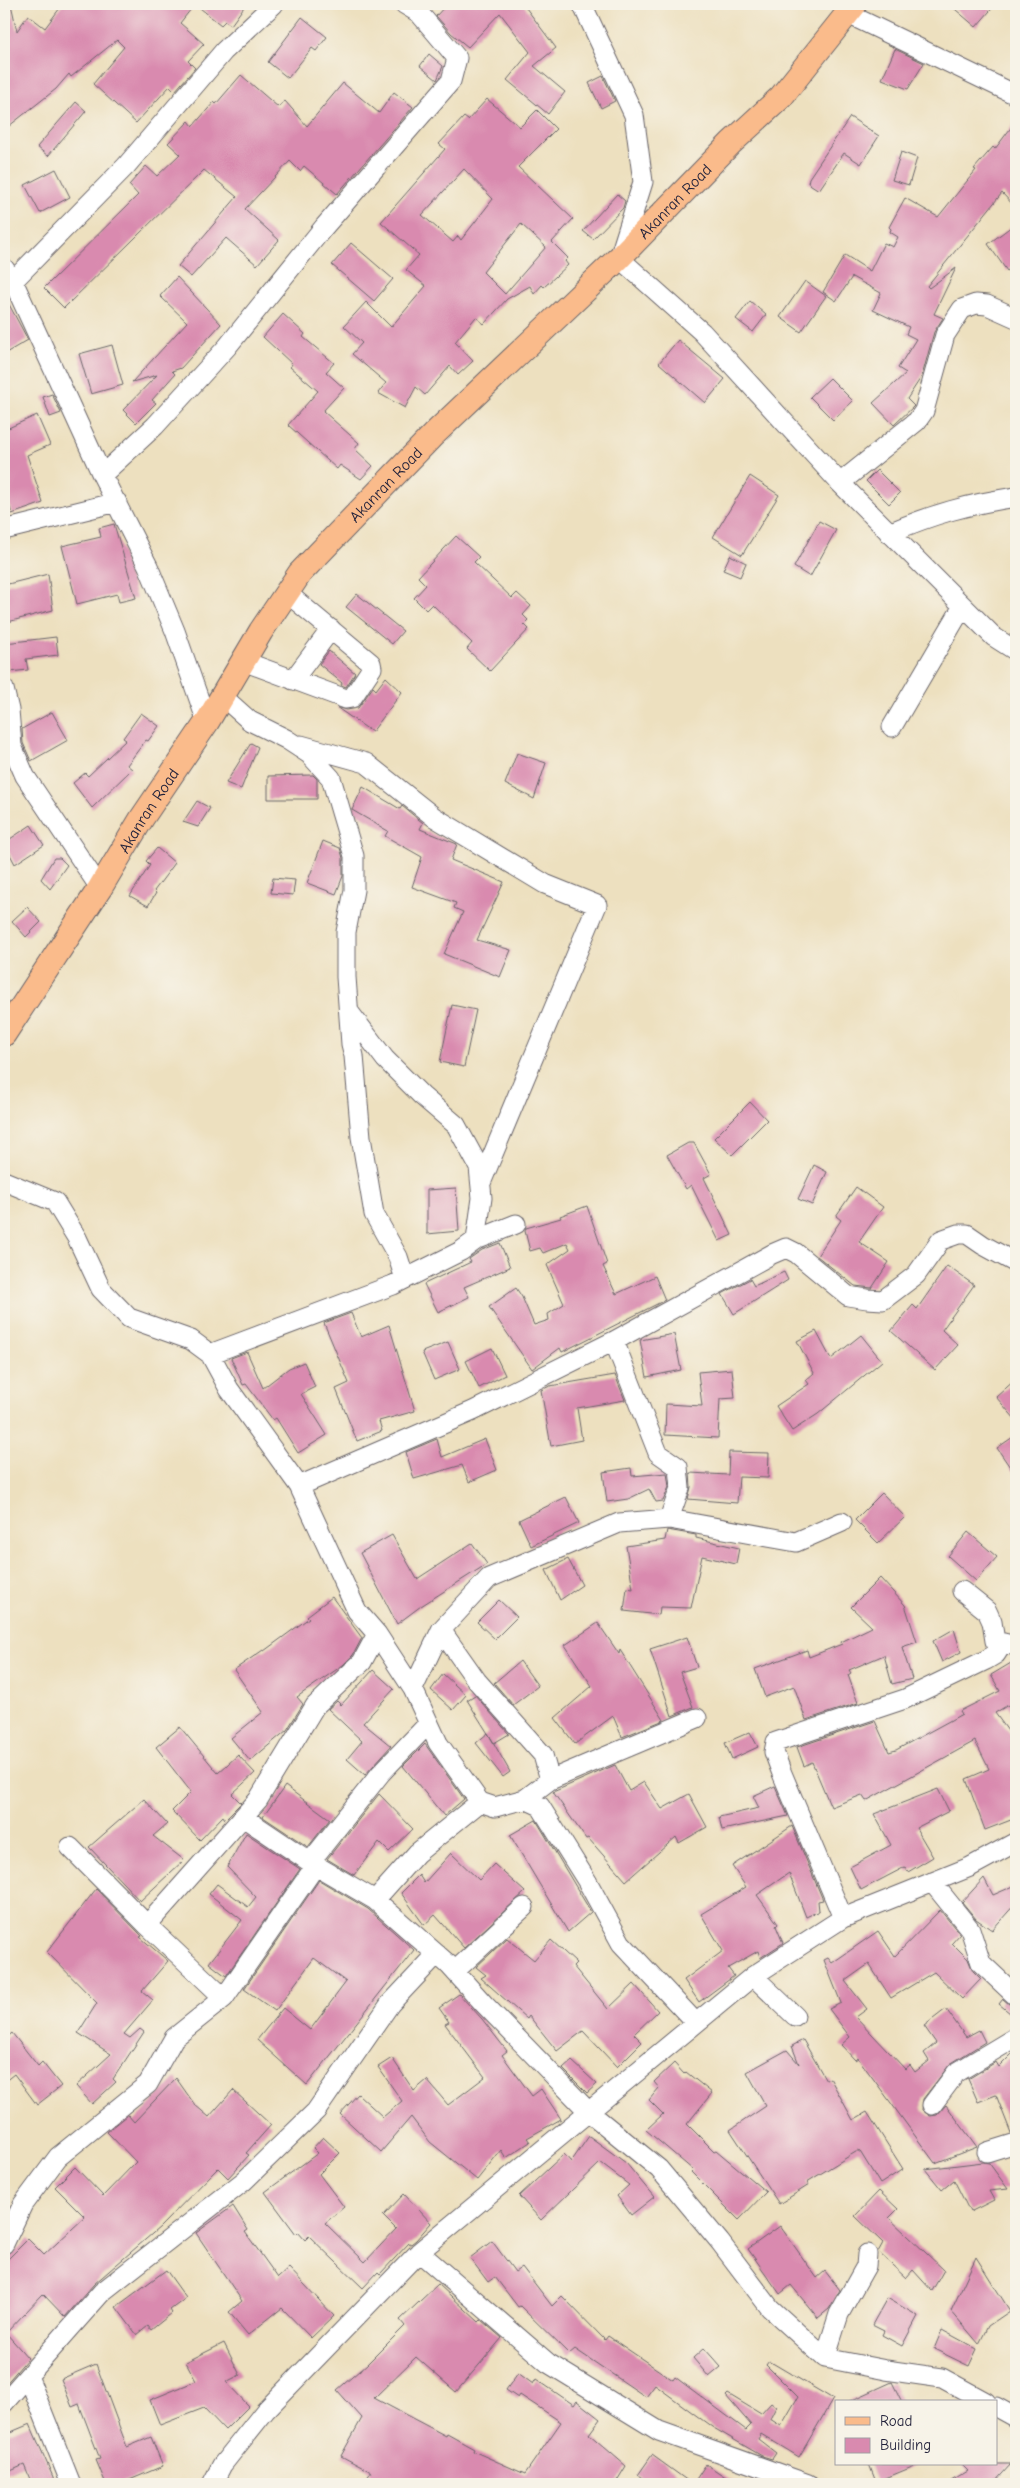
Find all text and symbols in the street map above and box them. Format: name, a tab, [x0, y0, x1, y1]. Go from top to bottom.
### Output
street label: Akanran Road	[635, 161, 716, 243]
street label: Akanran Road	[346, 444, 426, 526]
street label: Akanran Road	[115, 765, 183, 856]
legend	[835, 2400, 998, 2466]
text: Road	[880, 2412, 912, 2430]
text: Building	[880, 2436, 931, 2454]

